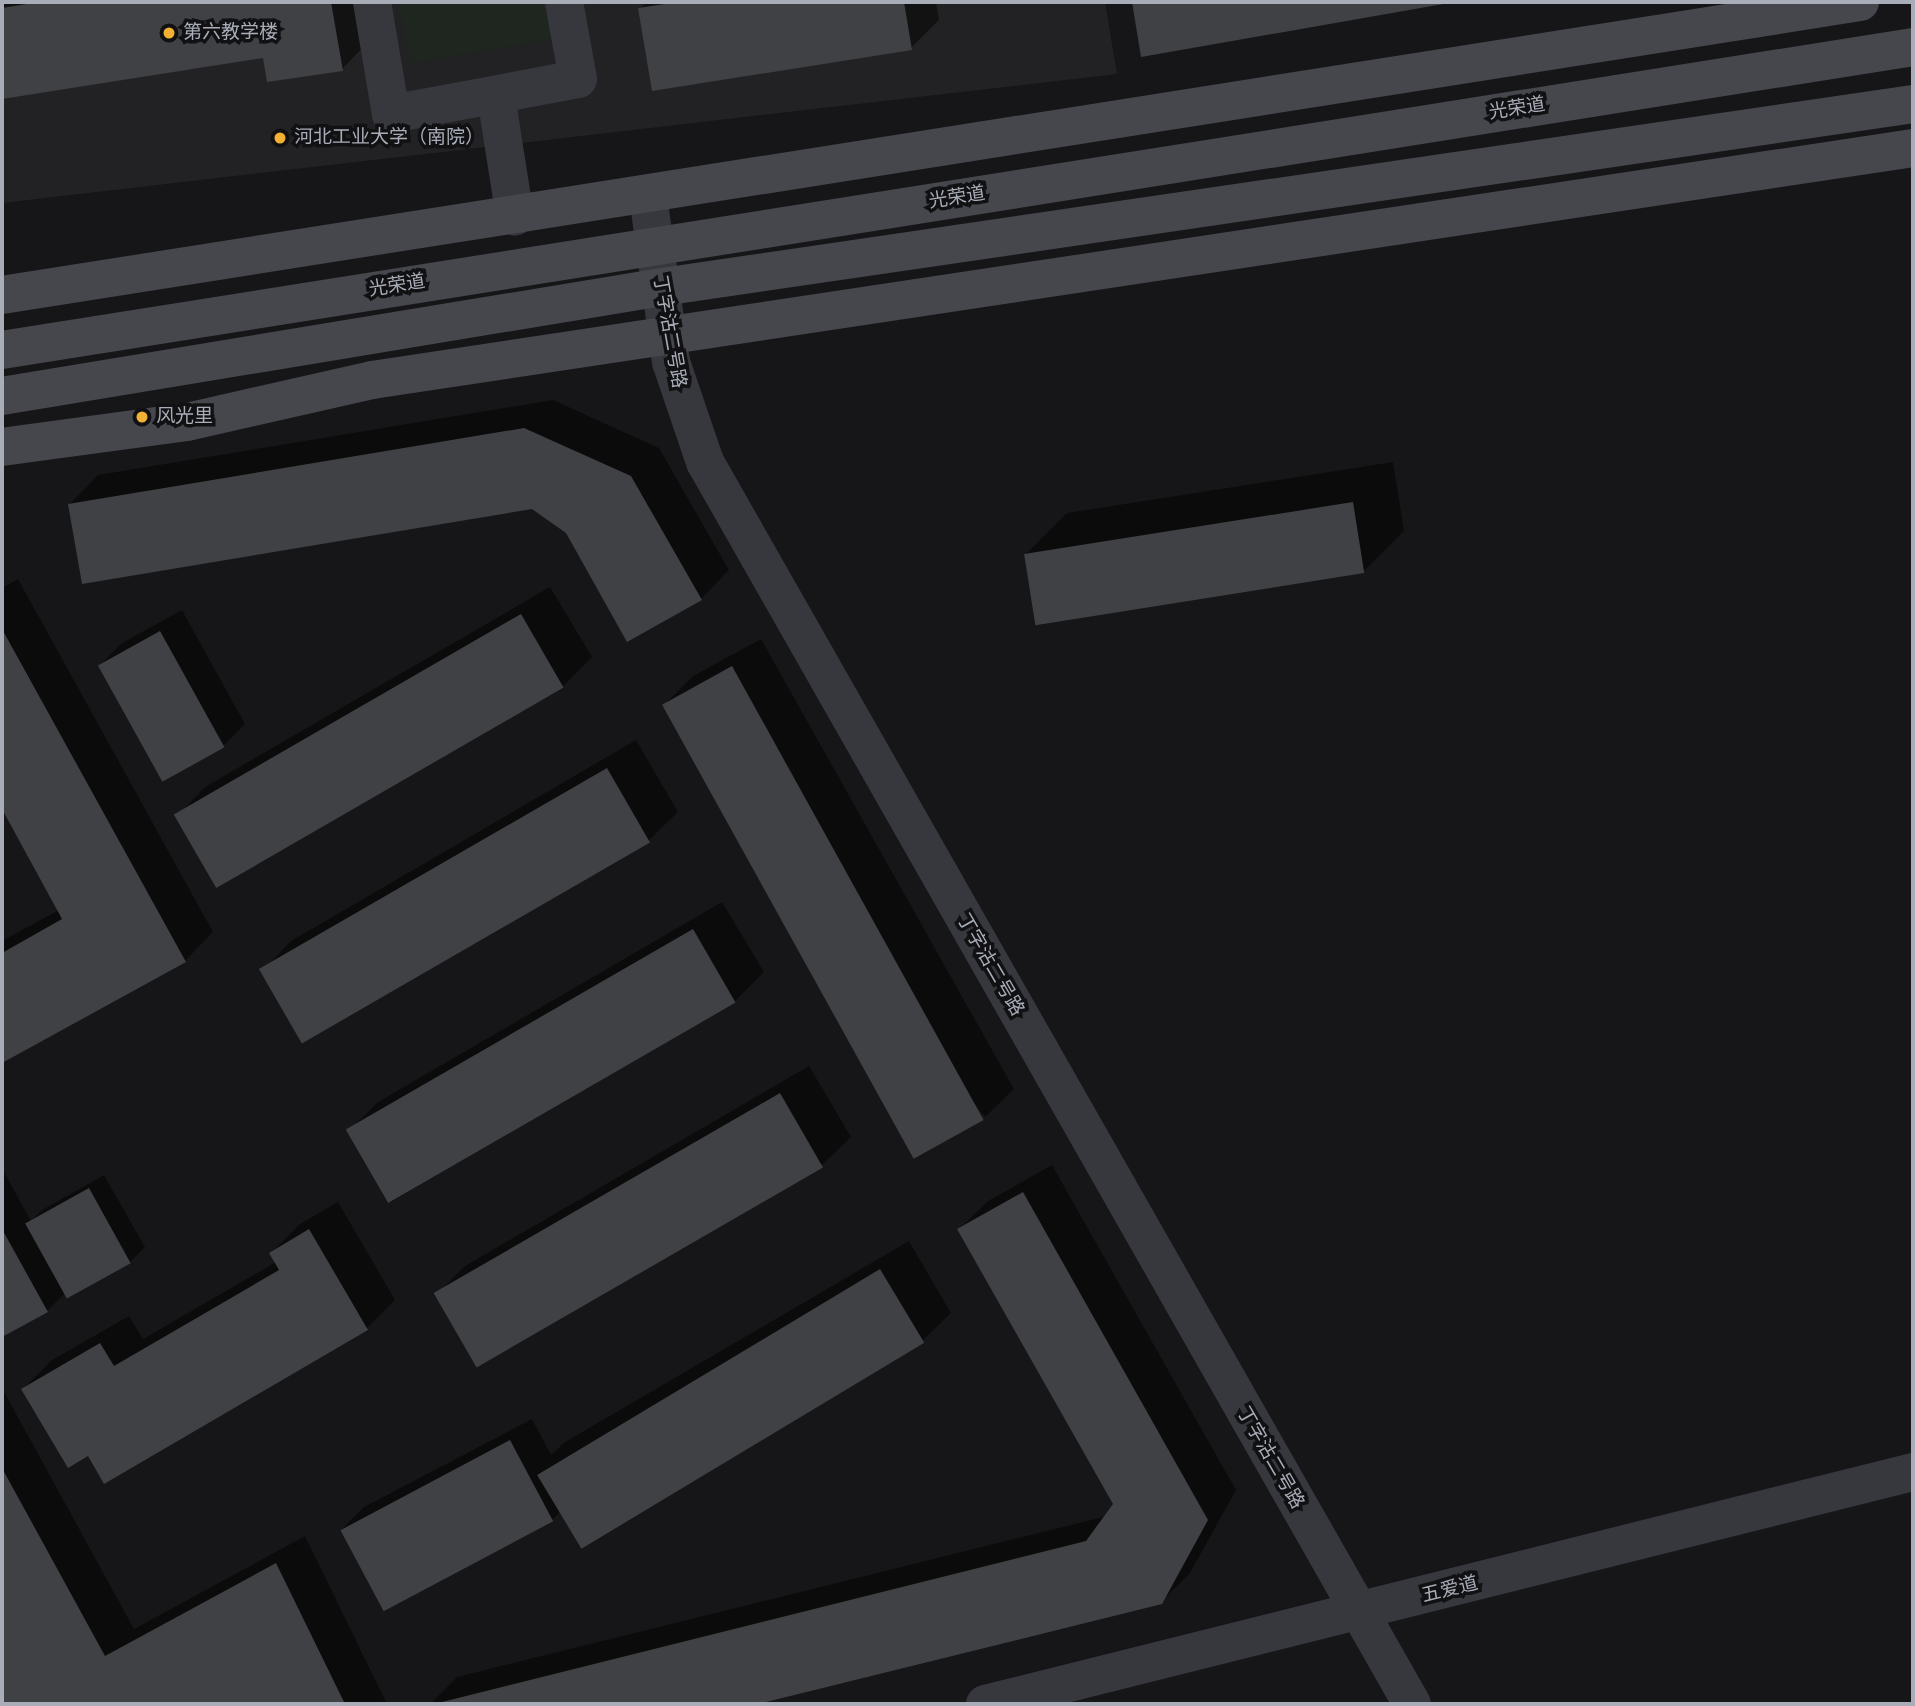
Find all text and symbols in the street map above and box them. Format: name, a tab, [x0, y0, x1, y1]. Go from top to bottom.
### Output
place label: 第六教学楼	[183, 22, 278, 44]
marker: 第六教学楼	[161, 25, 177, 41]
street label: 光荣道	[1487, 93, 1547, 125]
place label: 河北工业大学（南院）	[294, 127, 484, 149]
marker: 河北工业大学（南院）	[272, 130, 288, 146]
street label: 光荣道	[927, 182, 987, 214]
street label: 光荣道	[367, 270, 427, 302]
street label: 丁字沽二号路	[648, 274, 690, 390]
place label: 风光里	[156, 406, 213, 428]
marker: 风光里	[134, 409, 150, 425]
street label: 丁字沽二号路	[952, 910, 1028, 1020]
street label: 丁字沽二号路	[1232, 1403, 1308, 1513]
street label: 五爱道	[1420, 1572, 1480, 1608]

